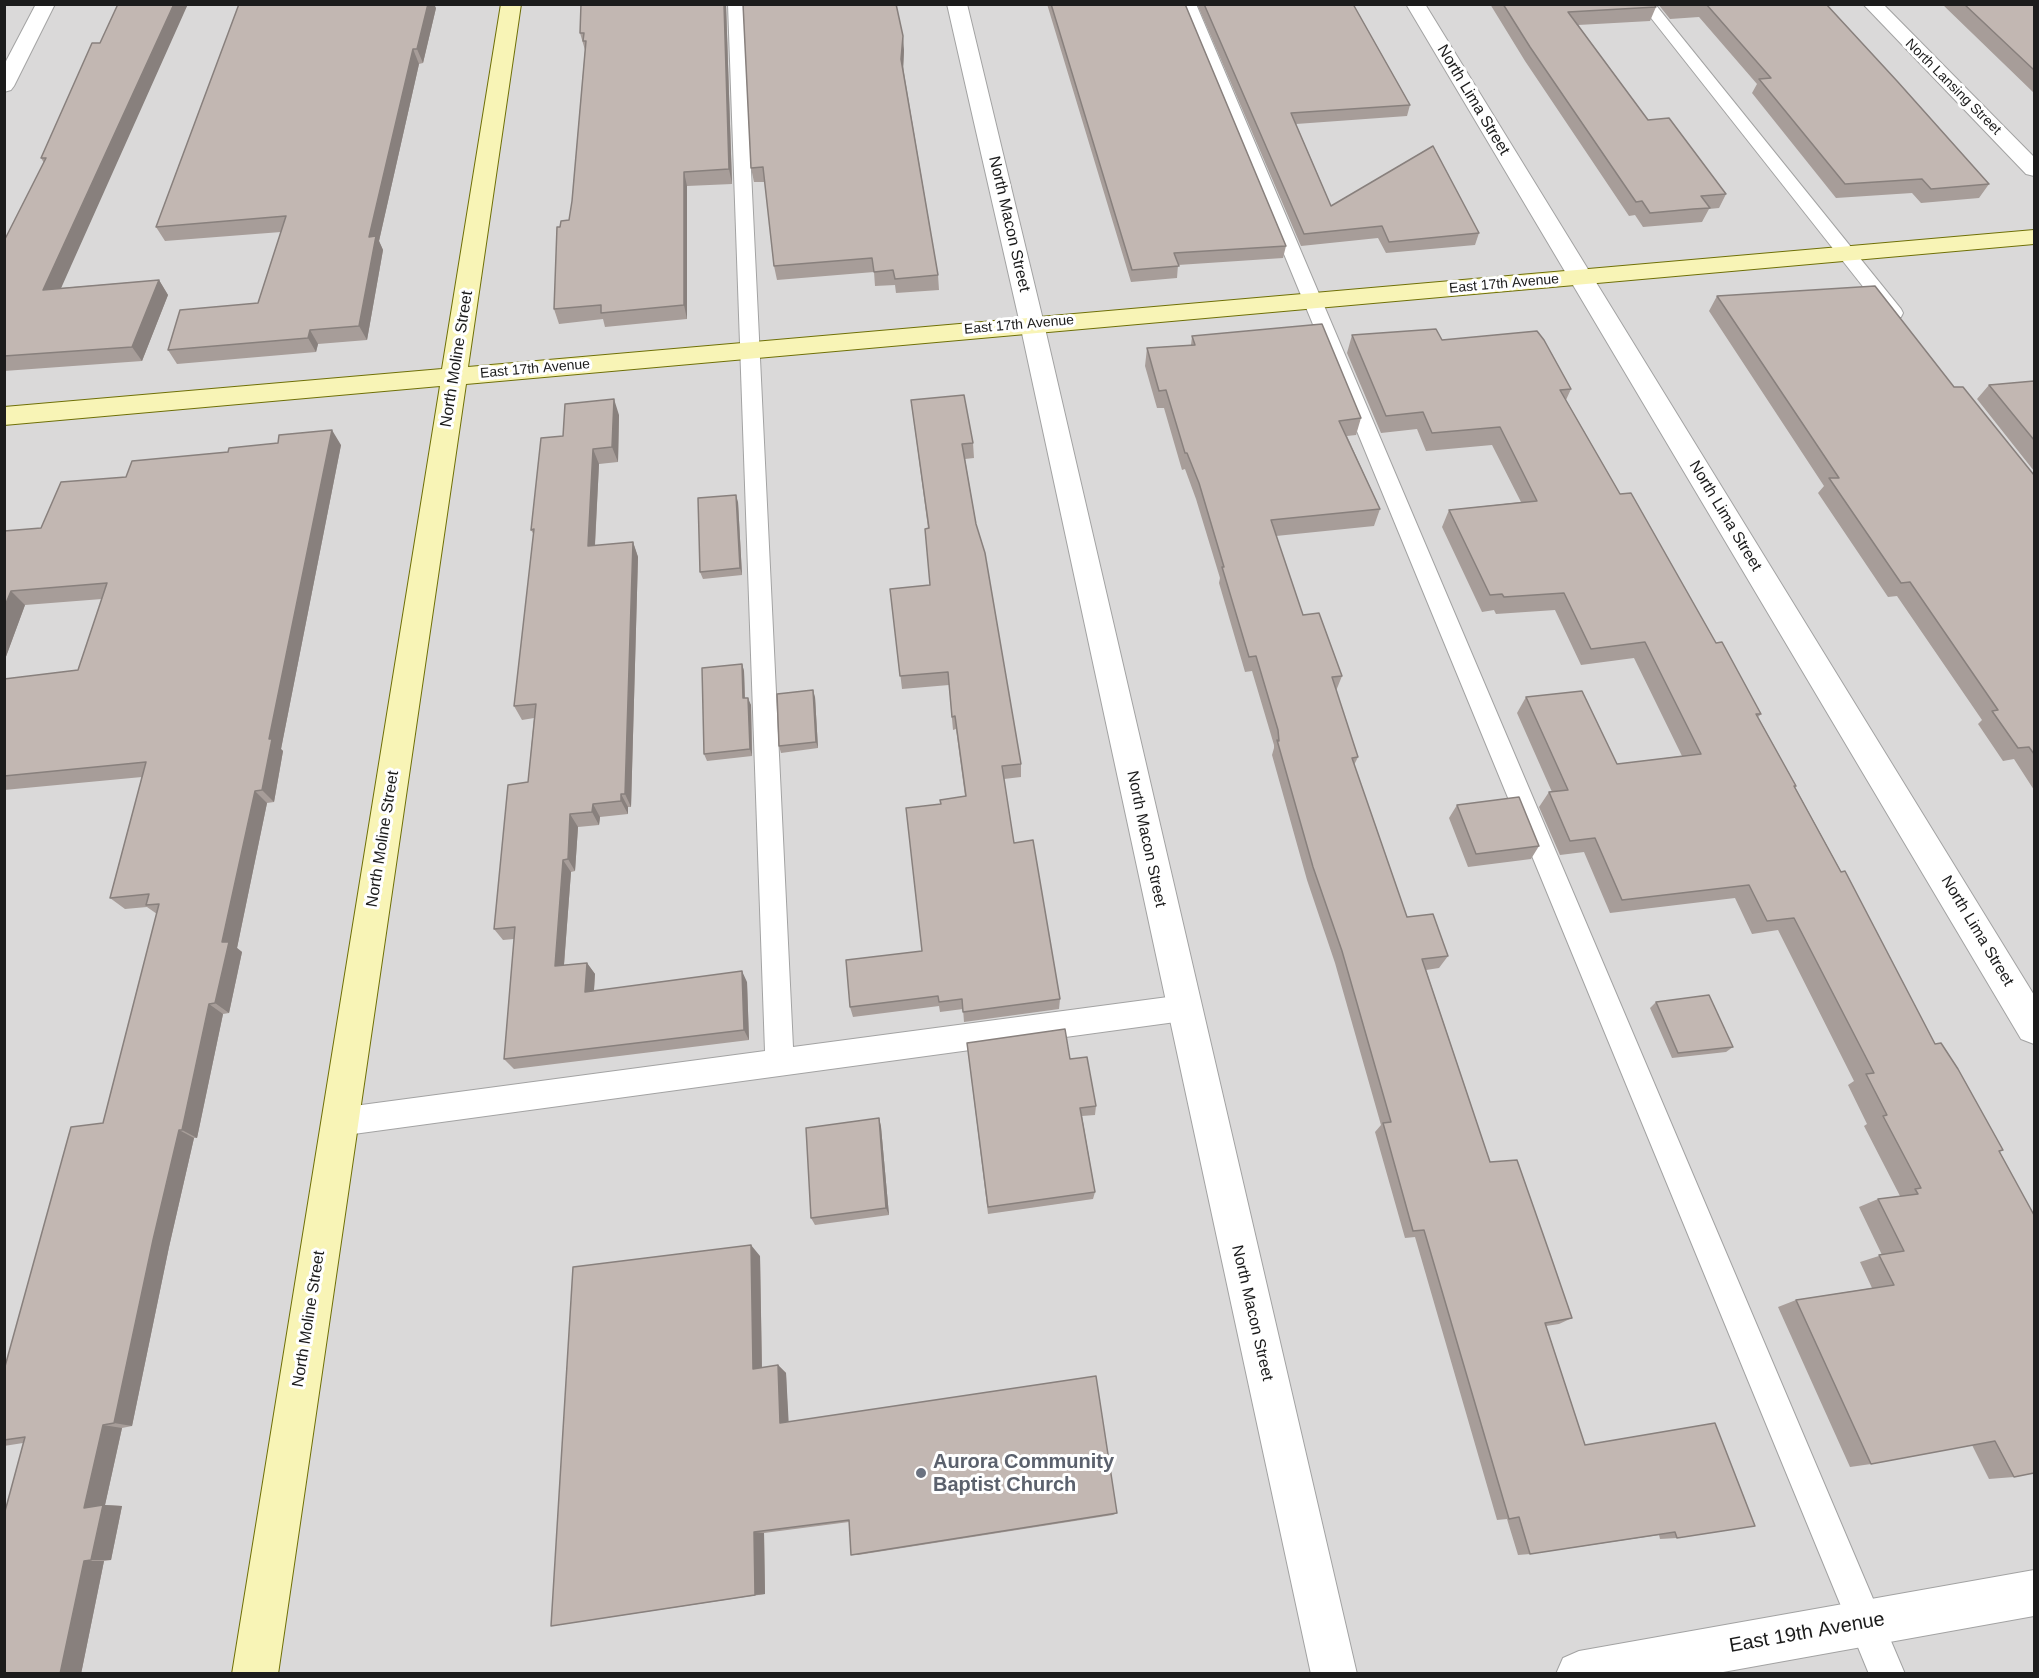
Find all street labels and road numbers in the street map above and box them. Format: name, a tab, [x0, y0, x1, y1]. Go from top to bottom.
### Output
street label: North Lansing Street	[1902, 36, 2004, 138]
street label: North Lima Street	[1432, 41, 1514, 159]
street label: North Macon Street	[984, 154, 1034, 294]
street label: East 17th Avenue	[1448, 271, 1560, 297]
street label: North Moline Street	[437, 289, 477, 429]
street label: East 17th Avenue	[963, 312, 1075, 338]
street label: East 17th Avenue	[479, 356, 591, 382]
street label: North Lima Street	[1684, 457, 1766, 575]
street label: North Moline Street	[363, 769, 403, 909]
street label: North Macon Street	[1122, 769, 1170, 909]
street label: North Lima Street	[1936, 872, 2018, 990]
street label: North Macon Street	[1227, 1243, 1277, 1383]
street label: North Moline Street	[289, 1249, 329, 1389]
street label: East 19th Avenue	[1727, 1608, 1887, 1658]

